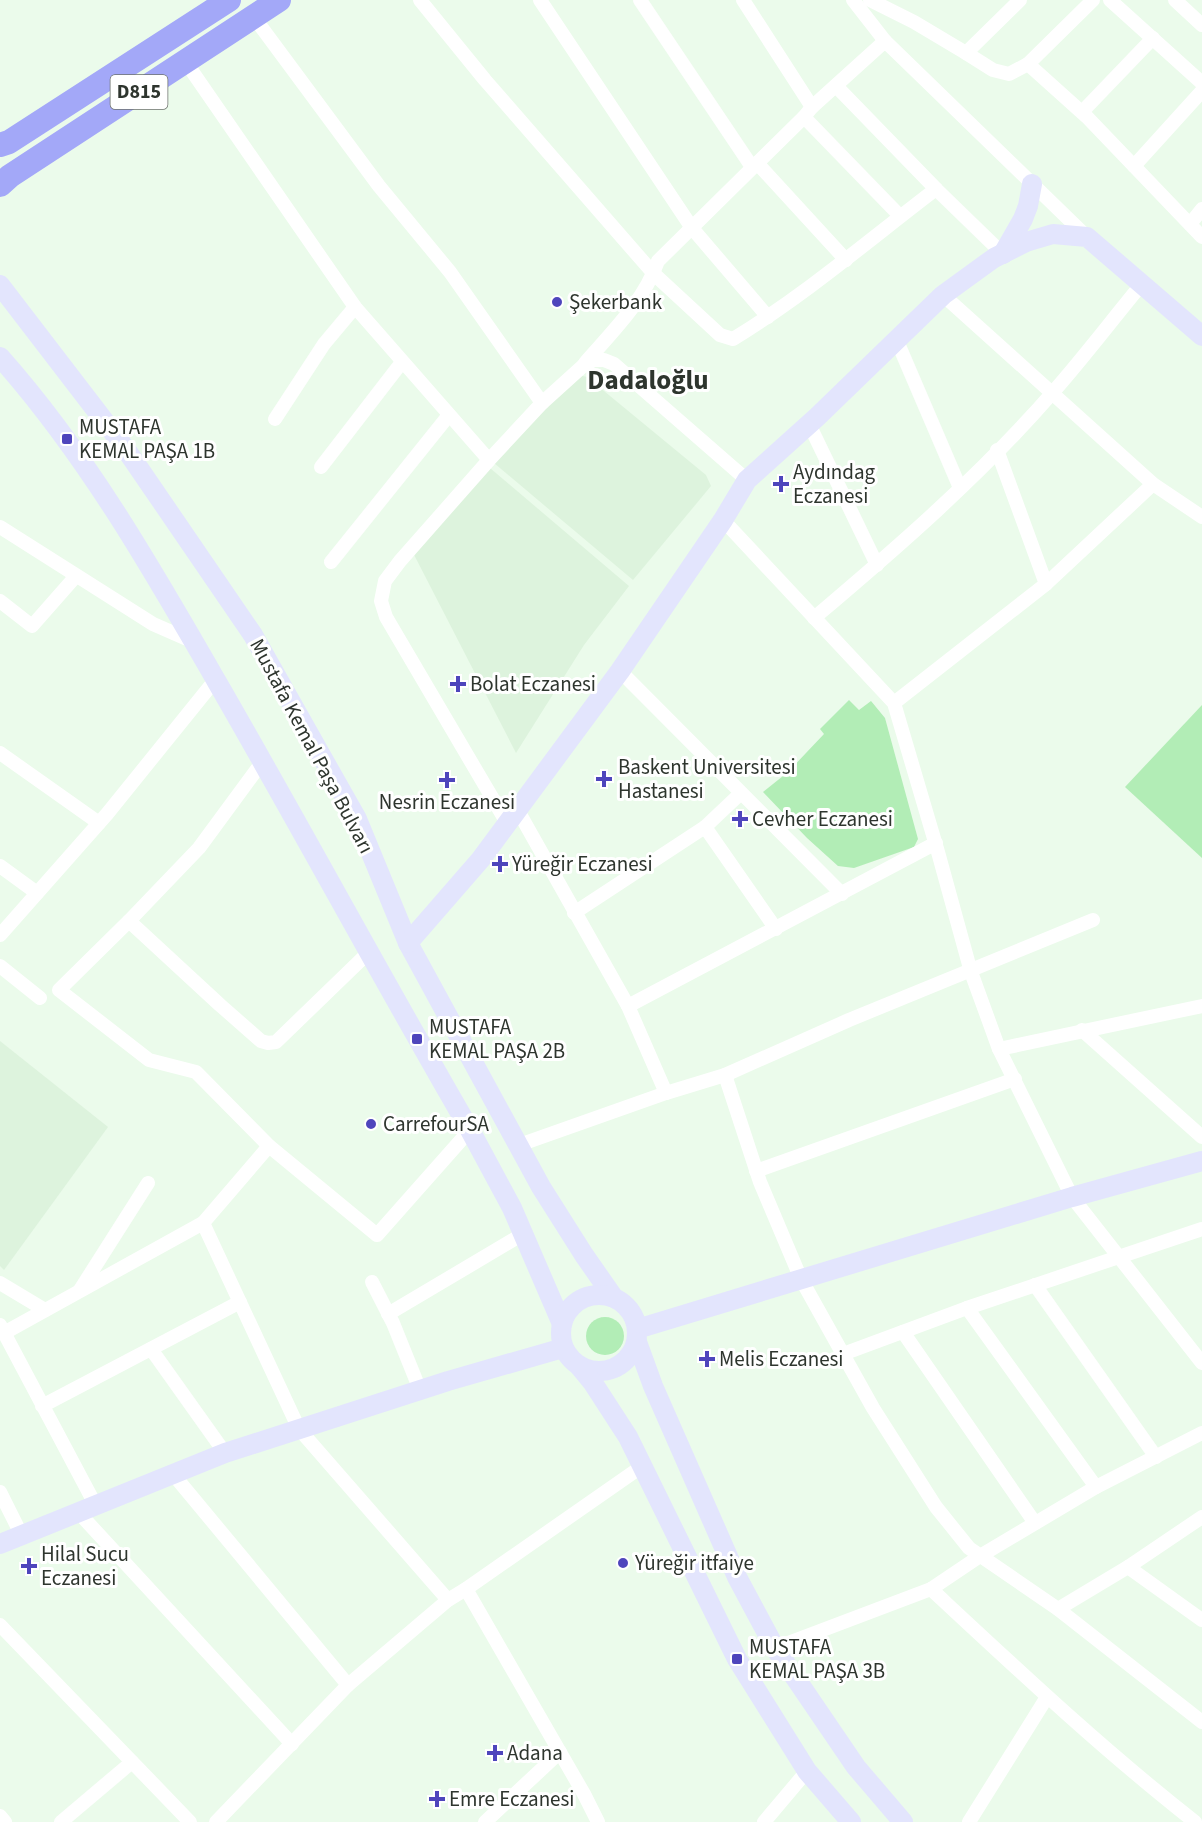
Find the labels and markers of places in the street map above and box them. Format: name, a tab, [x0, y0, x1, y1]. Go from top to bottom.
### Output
place label: Şekerbank	[569, 287, 663, 317]
marker: Şekerbank	[550, 295, 564, 309]
place label: MUSTAFA KEMAL PAŞA 1B	[79, 412, 215, 466]
marker: MUSTAFA KEMAL PAŞA 1B	[60, 432, 74, 446]
place label: Aydındag Eczanesi	[793, 457, 876, 511]
marker: Aydındag Eczanesi	[774, 477, 788, 491]
place label: Bolat Eczanesi	[470, 669, 596, 699]
marker: Bolat Eczanesi	[451, 677, 465, 691]
place label: Baskent Universitesi Hastanesi	[618, 752, 796, 806]
marker: Baskent Universitesi Hastanesi	[595, 770, 613, 788]
marker: Nesrin Eczanesi	[440, 773, 454, 787]
place label: Nesrin Eczanesi	[379, 787, 515, 817]
place label: Cevher Eczanesi	[752, 804, 893, 834]
marker: Cevher Eczanesi	[733, 812, 747, 826]
place label: Yüreğir Eczanesi	[511, 849, 653, 879]
marker: Yüreğir Eczanesi	[493, 857, 507, 871]
place label: MUSTAFA KEMAL PAŞA 2B	[429, 1012, 565, 1066]
marker: MUSTAFA KEMAL PAŞA 2B	[410, 1032, 424, 1046]
place label: CarrefourSA	[383, 1109, 490, 1139]
marker: CarrefourSA	[364, 1117, 378, 1131]
place label: Melis Eczanesi	[719, 1344, 844, 1374]
marker: Melis Eczanesi	[700, 1352, 714, 1366]
place label: Hilal Sucu Eczanesi	[41, 1539, 129, 1593]
place label: Yüreğir itfaiye	[634, 1548, 754, 1578]
marker: Yüreğir itfaiye	[616, 1556, 630, 1570]
marker: Hilal Sucu Eczanesi	[22, 1559, 36, 1573]
place label: MUSTAFA KEMAL PAŞA 3B	[749, 1632, 885, 1686]
marker: MUSTAFA KEMAL PAŞA 3B	[730, 1652, 744, 1666]
place label: Adana	[507, 1738, 563, 1768]
marker: Adana	[488, 1746, 502, 1760]
place label: Emre Eczanesi	[449, 1784, 575, 1814]
marker: Emre Eczanesi	[430, 1792, 444, 1806]

